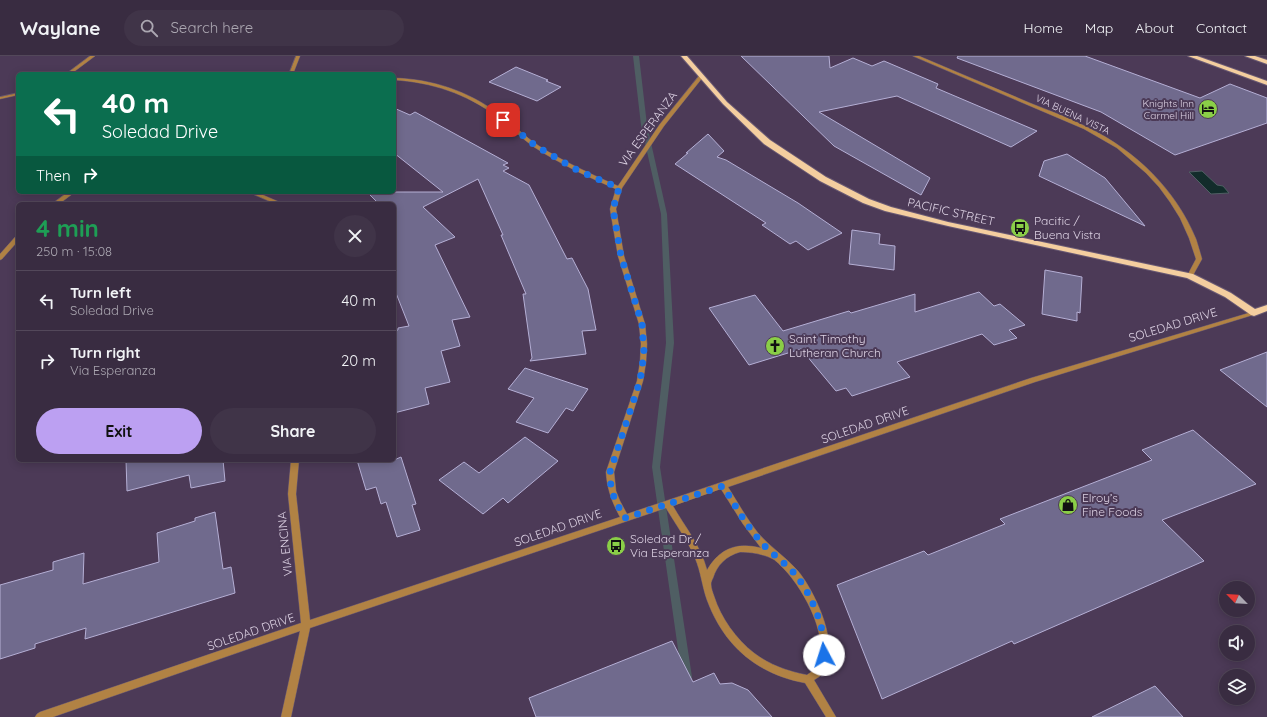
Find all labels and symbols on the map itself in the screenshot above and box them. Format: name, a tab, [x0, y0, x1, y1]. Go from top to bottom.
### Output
street label: VIA ESPERANZA	[615, 88, 680, 169]
street label: VIA BUENA VISTA	[1033, 91, 1113, 138]
place label: Knights Inn Carmel Hill	[1142, 97, 1194, 122]
hotel icon: Knights Inn Carmel Hill	[1197, 98, 1219, 120]
pin	[486, 103, 520, 137]
street label: PACIFIC STREET	[906, 194, 996, 229]
place label: Pacific / Buena Vista	[1034, 213, 1100, 242]
bus stop icon: Pacific / Buena Vista	[1009, 217, 1031, 239]
street label: SOLEDAD DRIVE	[1127, 304, 1219, 345]
place label: Saint Timothy Lutheran Church	[789, 331, 881, 360]
church icon: Saint Timothy Lutheran Church	[764, 335, 786, 357]
street label: SOLEDAD DRIVE	[819, 402, 911, 447]
place label: Elroy’s Fine Foods	[1082, 490, 1143, 519]
shop icon: Elroy’s Fine Foods	[1057, 494, 1079, 516]
street label: SOLEDAD DRIVE	[512, 505, 604, 550]
street label: VIA ENCINA	[274, 511, 295, 577]
place label: Soledad Dr / Via Esperanza	[630, 531, 709, 560]
bus stop icon: Soledad Dr / Via Esperanza	[605, 535, 627, 557]
north arrow	[1219, 581, 1255, 617]
street label: SOLEDAD DRIVE	[205, 609, 297, 654]
position arrow	[803, 634, 845, 676]

